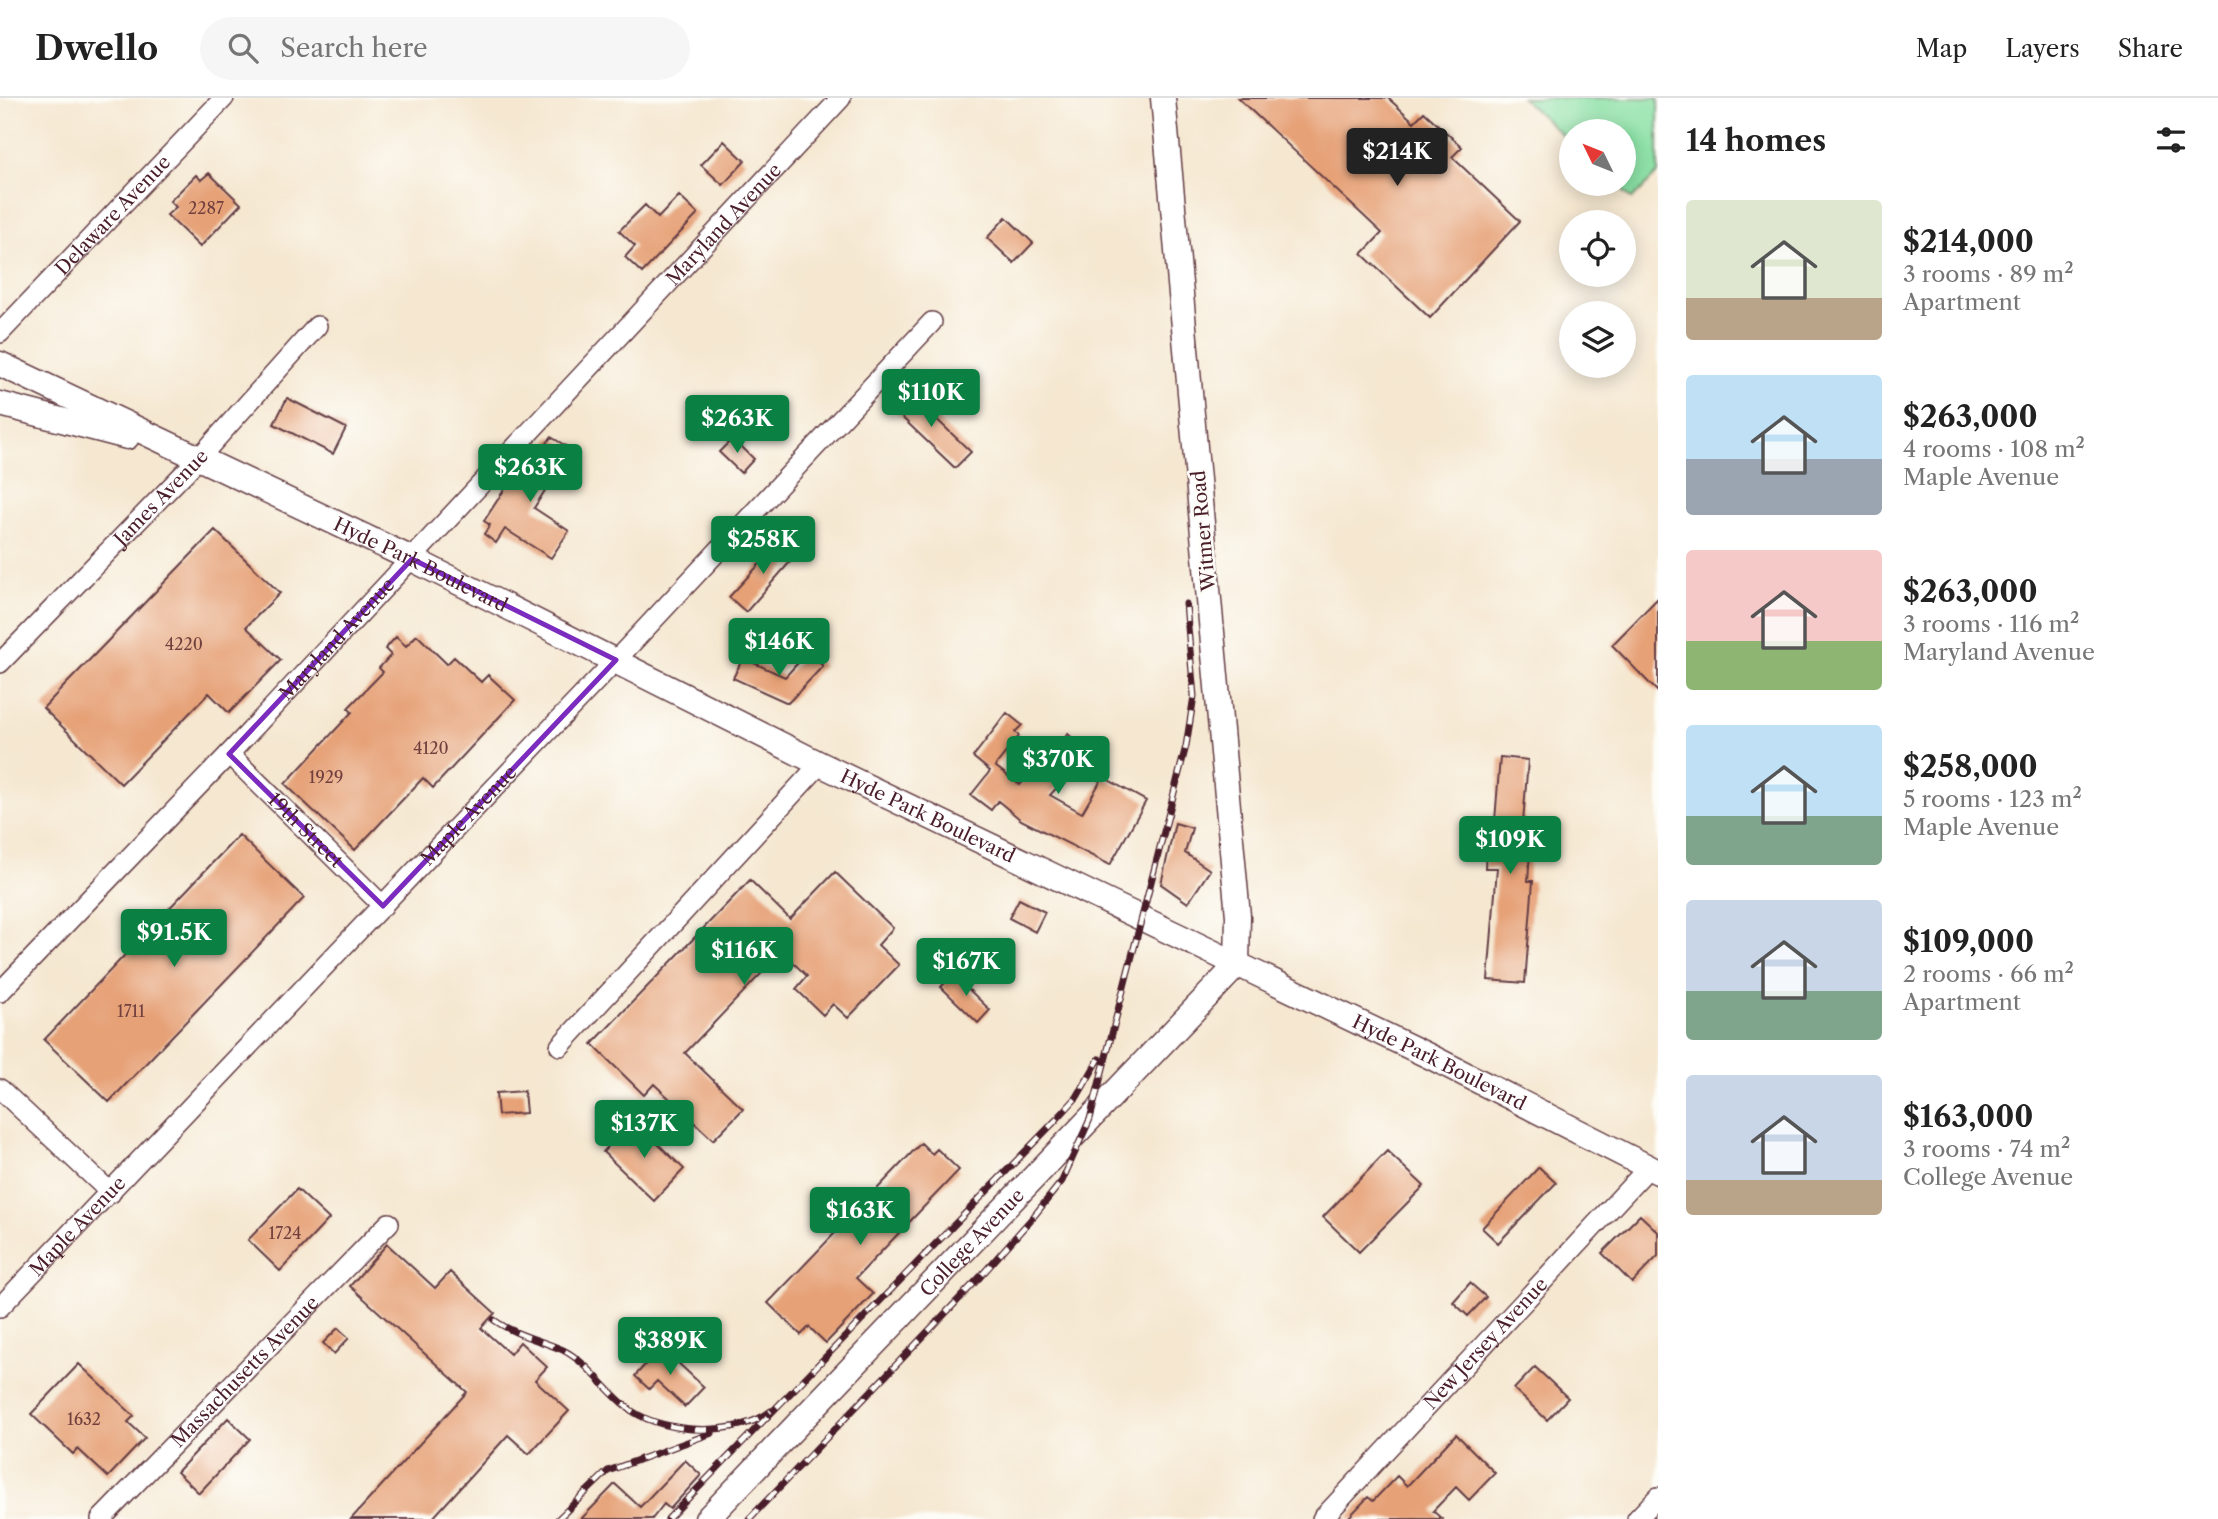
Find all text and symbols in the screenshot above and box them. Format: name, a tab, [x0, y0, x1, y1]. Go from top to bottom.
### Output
search box	[200, 17, 690, 80]
text: Dwello	[35, 28, 158, 69]
icon: search	[224, 29, 262, 67]
text: Search here	[280, 32, 428, 64]
text: Map	[1916, 34, 1967, 63]
text: Layers	[2005, 34, 2080, 63]
text: Share	[2118, 34, 2183, 63]
north arrow	[1559, 119, 1636, 196]
map controls	[1559, 119, 1636, 378]
icon: filters	[2152, 121, 2190, 159]
text: 14 homes	[1686, 122, 1826, 159]
pin: $214K	[1348, 129, 1446, 188]
text: $214K	[1363, 137, 1431, 165]
street label: Delaware Avenue	[50, 151, 175, 280]
street label: Maryland Avenue	[661, 159, 786, 290]
house number: 2287	[188, 198, 224, 218]
button: locate	[1559, 210, 1636, 287]
text: $214,000	[1903, 223, 2034, 260]
icon: home	[1742, 228, 1826, 312]
text: 3 rooms · 89 m²	[1903, 260, 2074, 288]
text: Apartment	[1903, 288, 2021, 316]
button: layers	[1559, 301, 1636, 378]
pin: $110K	[882, 370, 980, 429]
text: $110K	[898, 378, 964, 406]
pin: $263K	[688, 396, 786, 455]
text: $263,000	[1903, 398, 2038, 435]
icon: home	[1742, 403, 1826, 487]
text: $263K	[701, 404, 773, 432]
text: 4 rooms · 108 m²	[1903, 435, 2085, 463]
pin: $263K	[481, 444, 579, 504]
street label: James Avenue	[107, 445, 213, 553]
text: $263K	[494, 453, 566, 481]
text: Maple Avenue	[1903, 463, 2059, 491]
street label: Witmer Road	[1187, 469, 1220, 593]
street label: Hyde Park Boulevard	[330, 513, 512, 617]
pin: $258K	[714, 517, 812, 576]
text: $258K	[727, 525, 799, 553]
street label: Maryland Avenue	[274, 573, 399, 705]
text: $263,000	[1903, 573, 2038, 610]
icon: home	[1742, 578, 1826, 662]
text: 3 rooms · 116 m²	[1903, 610, 2079, 638]
pin: $146K	[730, 618, 828, 678]
text: $146K	[745, 627, 813, 655]
house number: 4220	[165, 634, 203, 654]
text: Maryland Avenue	[1903, 638, 2095, 666]
pin: $370K	[1009, 736, 1107, 796]
house number: 4120	[413, 738, 449, 758]
text: $370K	[1023, 745, 1093, 773]
text: $258,000	[1903, 748, 2038, 785]
icon: home	[1742, 753, 1826, 837]
street label: Maple Avenue	[416, 761, 521, 870]
street label: Hyde Park Boulevard	[837, 765, 1019, 868]
house number: 1929	[309, 767, 343, 787]
text: 5 rooms · 123 m²	[1903, 785, 2082, 813]
street label: 19th Street	[263, 788, 348, 873]
text: Maple Avenue	[1903, 813, 2059, 841]
pin: $109K	[1461, 816, 1559, 876]
text: $109K	[1475, 825, 1545, 853]
pin: $91.5K	[117, 910, 231, 969]
text: $91.5K	[137, 918, 211, 946]
text: $109,000	[1903, 923, 2034, 960]
pin: $116K	[695, 928, 793, 987]
icon: home	[1742, 928, 1826, 1012]
text: $116K	[711, 936, 777, 964]
pin: $167K	[917, 939, 1015, 998]
text: $167K	[932, 947, 1000, 975]
text: 2 rooms · 66 m²	[1903, 960, 2074, 988]
text: Apartment	[1903, 988, 2021, 1016]
house number: 1711	[117, 1001, 145, 1021]
street label: Hyde Park Boulevard	[1349, 1010, 1530, 1116]
text: $163,000	[1903, 1098, 2033, 1135]
pin: $137K	[595, 1100, 693, 1160]
icon: home	[1742, 1103, 1826, 1187]
text: $137K	[611, 1109, 677, 1137]
text: 3 rooms · 74 m²	[1903, 1135, 2070, 1163]
text: College Avenue	[1903, 1163, 2073, 1191]
street label: Maple Avenue	[25, 1172, 130, 1281]
street label: College Avenue	[915, 1184, 1029, 1301]
pin: $163K	[811, 1188, 909, 1247]
text: $163K	[826, 1196, 894, 1224]
house number: 1724	[268, 1223, 302, 1243]
street label: New Jersey Avenue	[1419, 1273, 1552, 1414]
street label: Massachusetts Avenue	[166, 1291, 324, 1452]
pin: $389K	[621, 1318, 719, 1377]
text: $389K	[634, 1326, 706, 1354]
house number: 1632	[67, 1409, 101, 1429]

